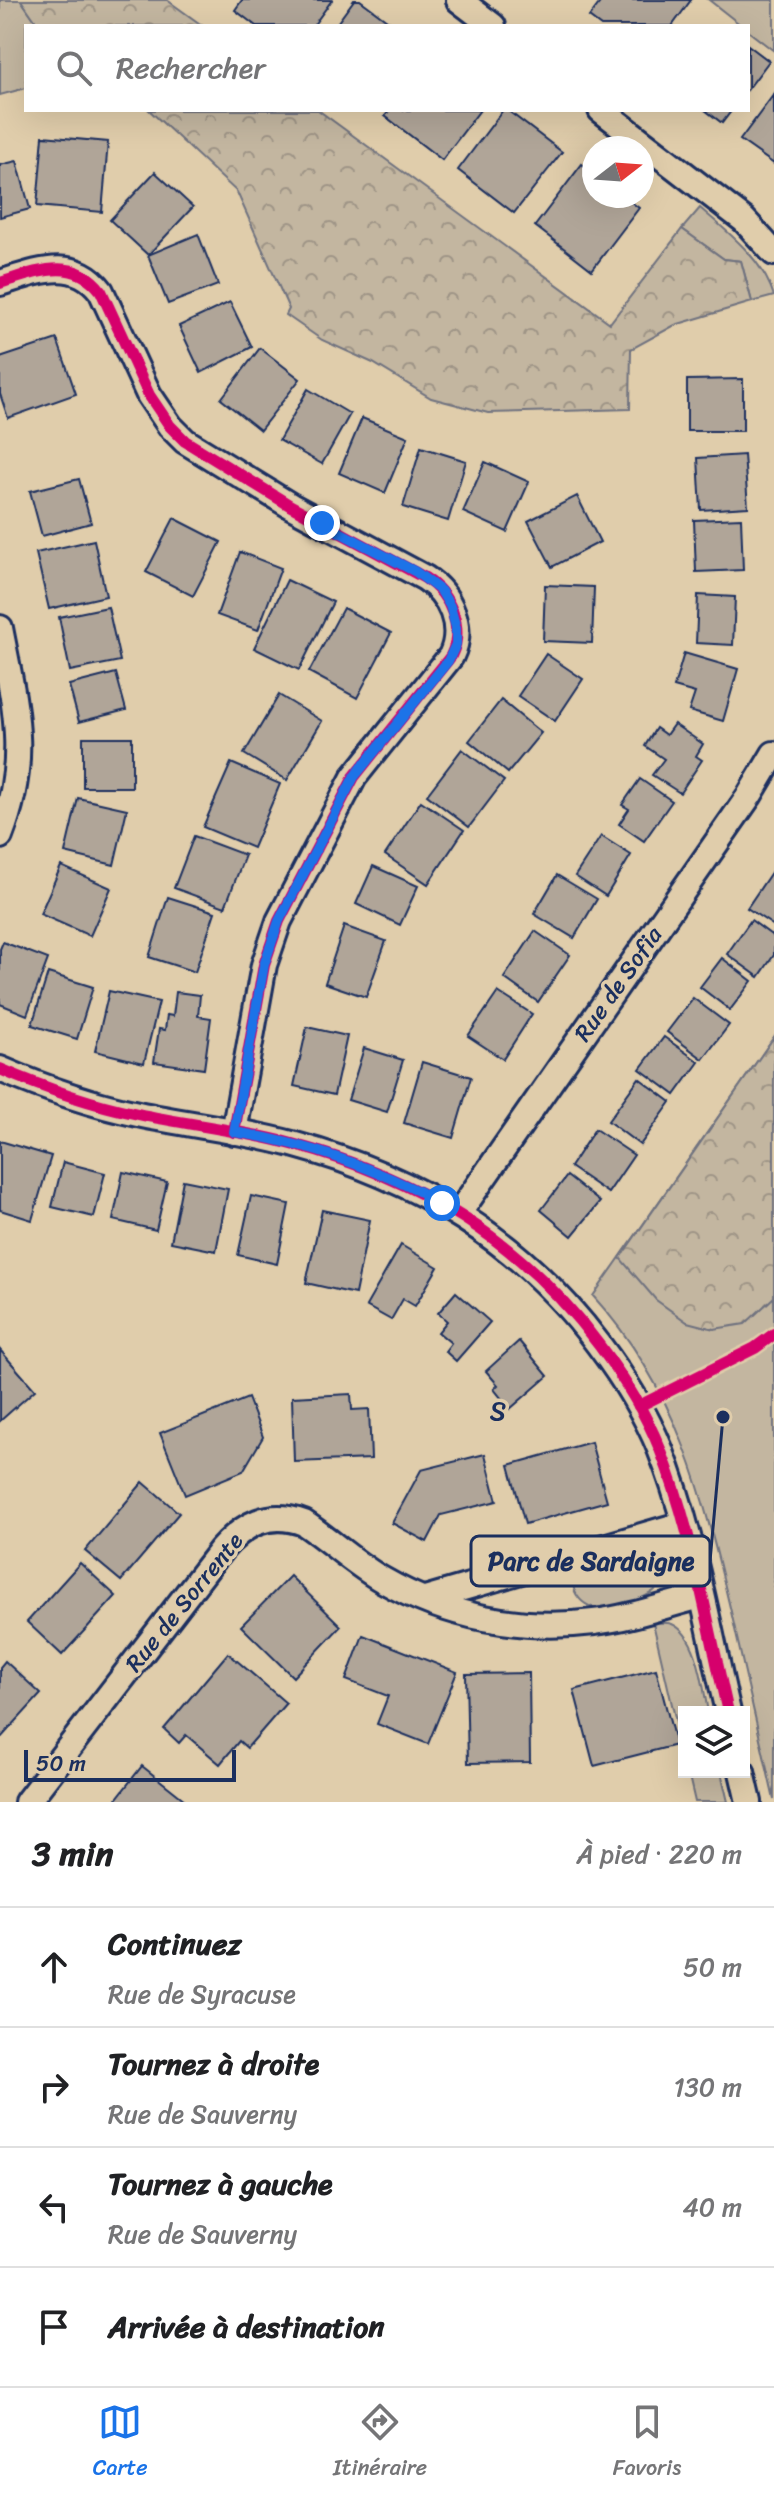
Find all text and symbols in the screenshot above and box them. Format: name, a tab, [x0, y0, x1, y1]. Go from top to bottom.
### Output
search box	[24, 24, 750, 112]
text: Rechercher	[116, 41, 266, 95]
icon: search	[52, 46, 96, 90]
north arrow	[582, 136, 654, 208]
route end	[304, 505, 340, 541]
street label: Rue de Sofia	[562, 916, 674, 1051]
route start	[424, 1185, 460, 1221]
district label: S	[490, 1388, 508, 1434]
street label: Rue de Sorrente	[114, 1522, 254, 1682]
callout: Parc de Sardaigne	[471, 1536, 710, 1586]
text: Parc de Sardaigne	[488, 1538, 695, 1584]
map controls	[678, 1706, 750, 1778]
button: layers	[678, 1706, 750, 1778]
text: 50 m	[36, 1744, 86, 1783]
scale bar	[24, 1746, 236, 1782]
text: 3 min	[32, 1824, 113, 1884]
text: À pied · 220 m	[577, 1831, 742, 1877]
text: Continuez	[108, 1917, 242, 1971]
text: 50 m	[683, 1944, 742, 1990]
icon: ahead	[32, 1945, 76, 1989]
text: Rue de Syracuse	[108, 1971, 296, 2017]
text: Tournez à droite	[108, 2037, 319, 2091]
text: 130 m	[673, 2064, 742, 2110]
icon: right	[32, 2065, 76, 2109]
text: Rue de Sauverny	[108, 2091, 297, 2137]
text: Tournez à gauche	[108, 2157, 333, 2211]
text: 40 m	[683, 2184, 742, 2230]
icon: left	[32, 2185, 76, 2229]
text: Rue de Sauverny	[108, 2211, 297, 2257]
text: Arrivée à destination	[108, 2300, 385, 2354]
icon: arrive	[32, 2305, 76, 2349]
tab: Carte	[93, 2400, 148, 2487]
tab: Itinéraire	[333, 2400, 427, 2487]
tab: Favoris	[613, 2400, 681, 2487]

